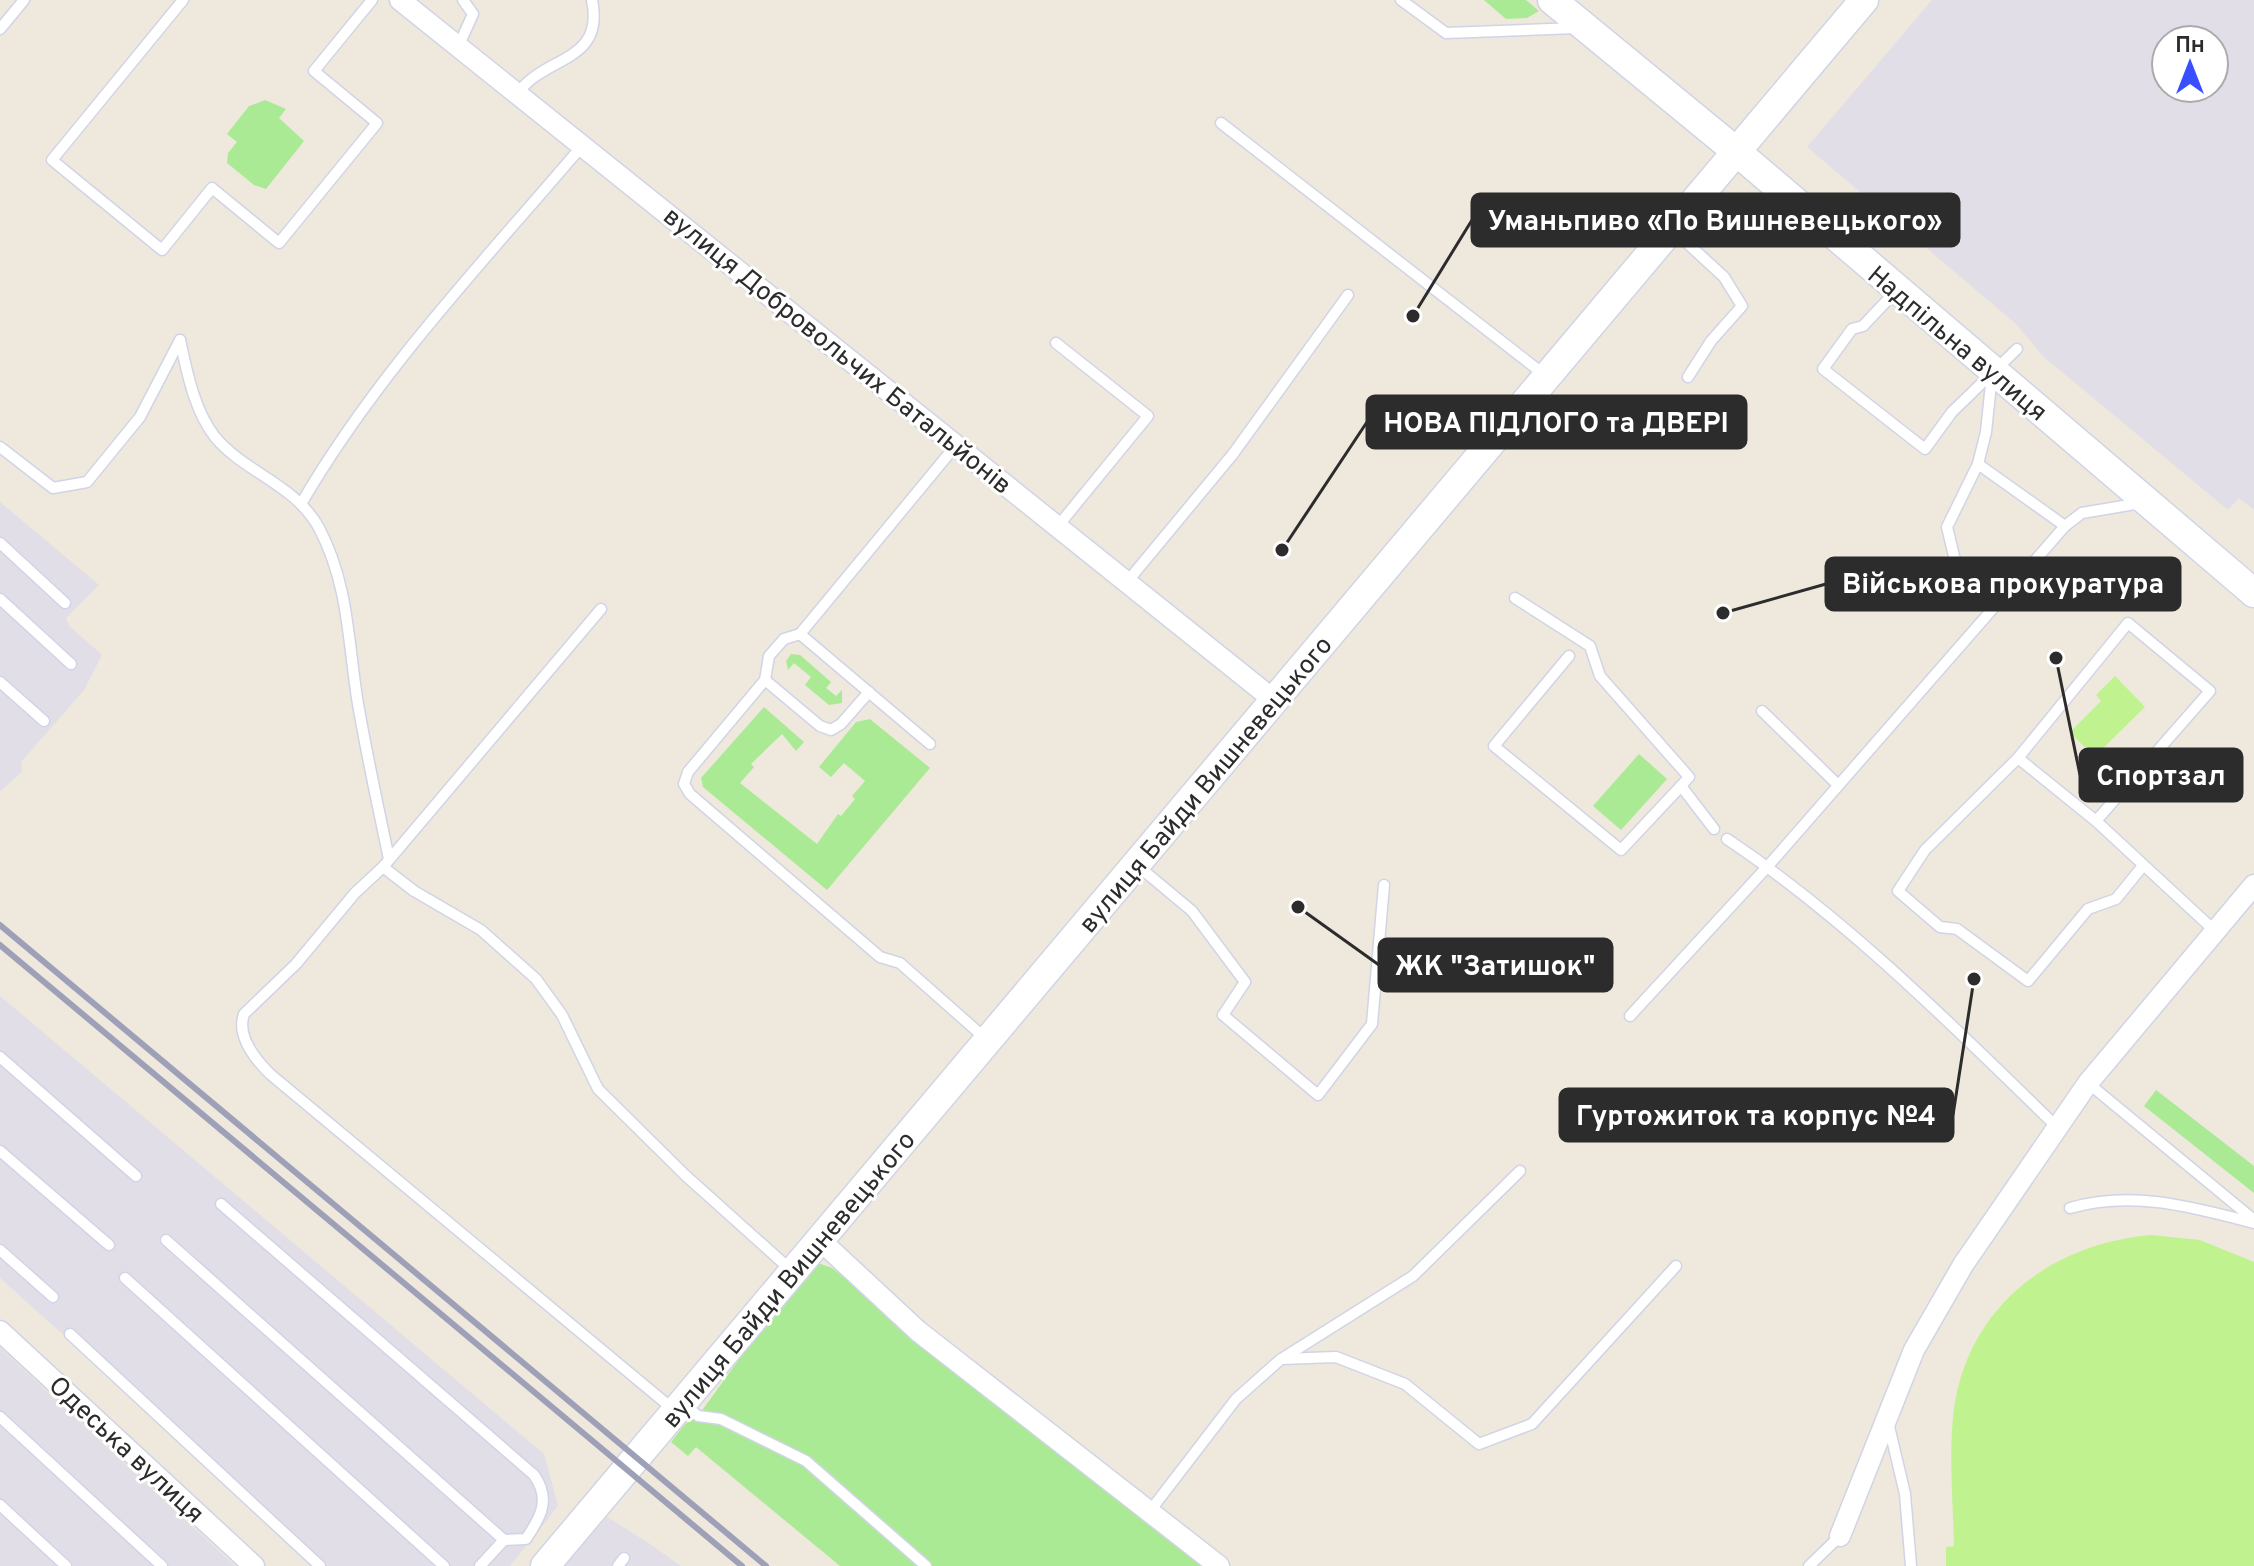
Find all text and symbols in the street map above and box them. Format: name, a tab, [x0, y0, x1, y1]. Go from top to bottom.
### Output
north arrow	[2150, 24, 2230, 104]
text: Пн	[2175, 33, 2205, 60]
callout: Уманьпиво «По Вишневецького»	[1472, 194, 1959, 246]
street label: вулиця Добровольчих Батальйонів	[656, 201, 1017, 503]
text: Уманьпиво «По Вишневецького»	[1488, 205, 1942, 241]
street label: Надпільна вулиця	[1860, 260, 2053, 430]
callout: НОВА ПІДЛОГО та ДВЕРІ	[1367, 396, 1746, 448]
text: НОВА ПІДЛОГО та ДВЕРІ	[1383, 407, 1729, 443]
callout: Військова прокуратура	[1826, 558, 2180, 610]
text: Військова прокуратура	[1842, 568, 2164, 604]
street label: вулиця Байди Вишневецького	[1073, 630, 1341, 941]
callout: Спортзал	[2080, 749, 2242, 801]
text: Спортзал	[2096, 760, 2226, 796]
callout: ЖК "Затишок"	[1379, 939, 1612, 991]
text: ЖК "Затишок"	[1395, 950, 1595, 986]
callout: Гуртожиток та корпус №4	[1560, 1089, 1953, 1141]
text: Гуртожиток та корпус №4	[1576, 1100, 1936, 1136]
street label: вулиця Байди Вишневецького	[656, 1125, 924, 1436]
street label: Одеська вулиця	[40, 1370, 210, 1532]

